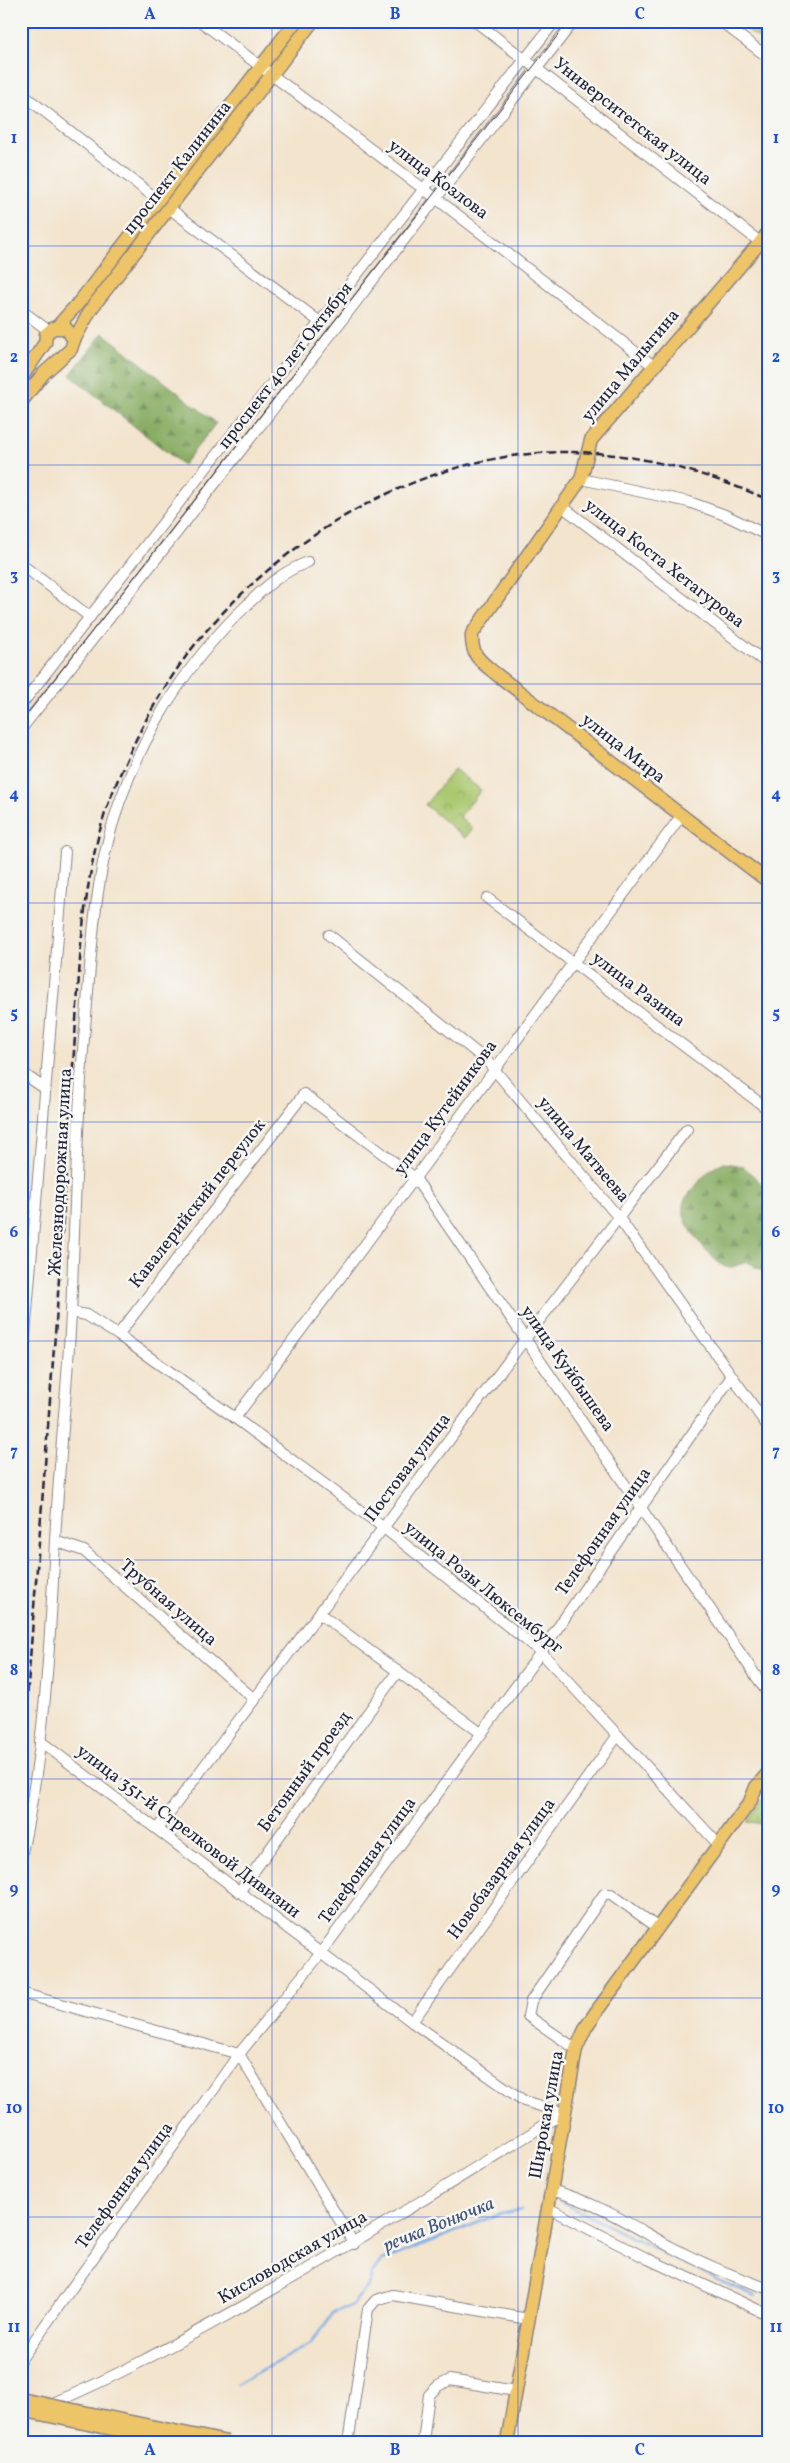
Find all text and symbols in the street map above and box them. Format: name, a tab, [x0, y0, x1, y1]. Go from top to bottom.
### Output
text: A	[144, 4, 156, 26]
text: B	[390, 4, 401, 26]
text: C	[635, 4, 645, 26]
street label: Университетская улица	[548, 52, 716, 192]
street label: проспект Калинина	[118, 96, 238, 240]
text: 1	[11, 128, 17, 150]
text: 1	[773, 128, 779, 150]
street label: улица Козлова	[383, 134, 493, 226]
street label: проспект 40 лет Октября	[213, 277, 359, 455]
street label: улица Малыгина	[576, 304, 686, 428]
text: 2	[10, 347, 18, 369]
text: 2	[772, 347, 780, 369]
street label: улица Коста Хетагурова	[578, 493, 750, 635]
text: 3	[10, 565, 18, 587]
text: 3	[772, 565, 780, 587]
street label: улица Мира	[576, 708, 670, 790]
text: 4	[9, 784, 19, 806]
text: 4	[771, 784, 781, 806]
street label: улица Разина	[586, 946, 690, 1034]
text: 5	[10, 1003, 18, 1025]
text: 5	[772, 1003, 780, 1025]
street label: улица Кутейникова	[388, 1035, 504, 1181]
street label: Железнодорожная улица	[43, 1067, 79, 1277]
street label: улица Матвеева	[531, 1091, 635, 1209]
street label: Кавалерийский переулок	[124, 1114, 272, 1294]
text: 6	[10, 1222, 19, 1244]
text: 6	[772, 1222, 781, 1244]
street label: улица Куйбышева	[514, 1301, 620, 1437]
street label: Постовая улица	[359, 1408, 457, 1528]
text: 7	[10, 1441, 18, 1463]
text: 7	[772, 1441, 780, 1463]
street label: Телефонная улица	[550, 1463, 658, 1601]
street label: улица Розы Люксембург	[398, 1516, 568, 1660]
street label: Трубная улица	[114, 1554, 222, 1652]
text: 8	[10, 1660, 18, 1682]
text: 8	[772, 1660, 780, 1682]
street label: Бетонный проезд	[253, 1706, 357, 1838]
street label: улица 351-й Стрелковой Дивизии	[71, 1739, 305, 1925]
street label: Телефонная улица	[313, 1792, 423, 1930]
street label: Новобазарная улица	[442, 1793, 562, 1945]
text: 9	[10, 1879, 19, 1901]
text: 9	[772, 1879, 781, 1901]
street label: Широкая улица	[523, 2049, 571, 2181]
text: 10	[6, 2098, 22, 2120]
text: 10	[768, 2098, 784, 2120]
street label: Телефонная улица	[70, 2117, 180, 2255]
water label: речка Вонючка	[380, 2191, 498, 2259]
street label: Кисловодская улица	[214, 2205, 372, 2311]
text: 11	[8, 2317, 20, 2339]
text: 11	[770, 2317, 782, 2339]
text: A	[144, 2440, 156, 2462]
text: B	[390, 2440, 401, 2462]
text: C	[635, 2440, 645, 2462]

